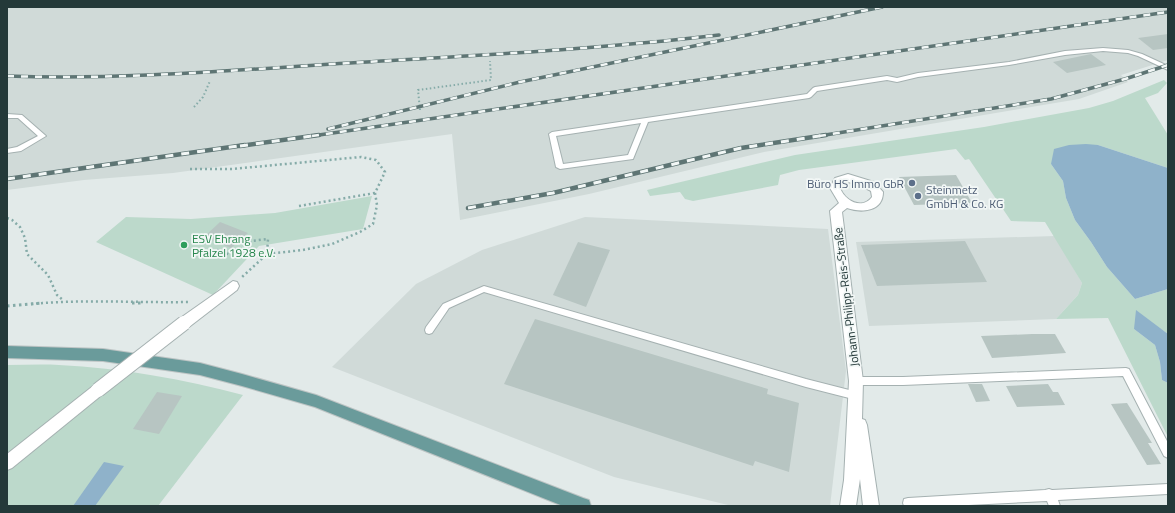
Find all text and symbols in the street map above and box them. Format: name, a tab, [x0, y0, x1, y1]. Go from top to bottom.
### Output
place label: Büro HS Immo GbR	[807, 174, 904, 193]
marker: Büro HS Immo GbR	[907, 178, 917, 188]
place label: Steinmetz GmbH & Co. KG	[926, 180, 1003, 213]
marker: Steinmetz GmbH & Co. KG	[913, 191, 923, 201]
street label: Johann-Philipp-Reis-Straße	[828, 226, 864, 368]
place label: ESV Ehrang Pfalzel 1928 e.V.	[192, 229, 275, 262]
marker: ESV Ehrang Pfalzel 1928 e.V.	[179, 240, 189, 250]

